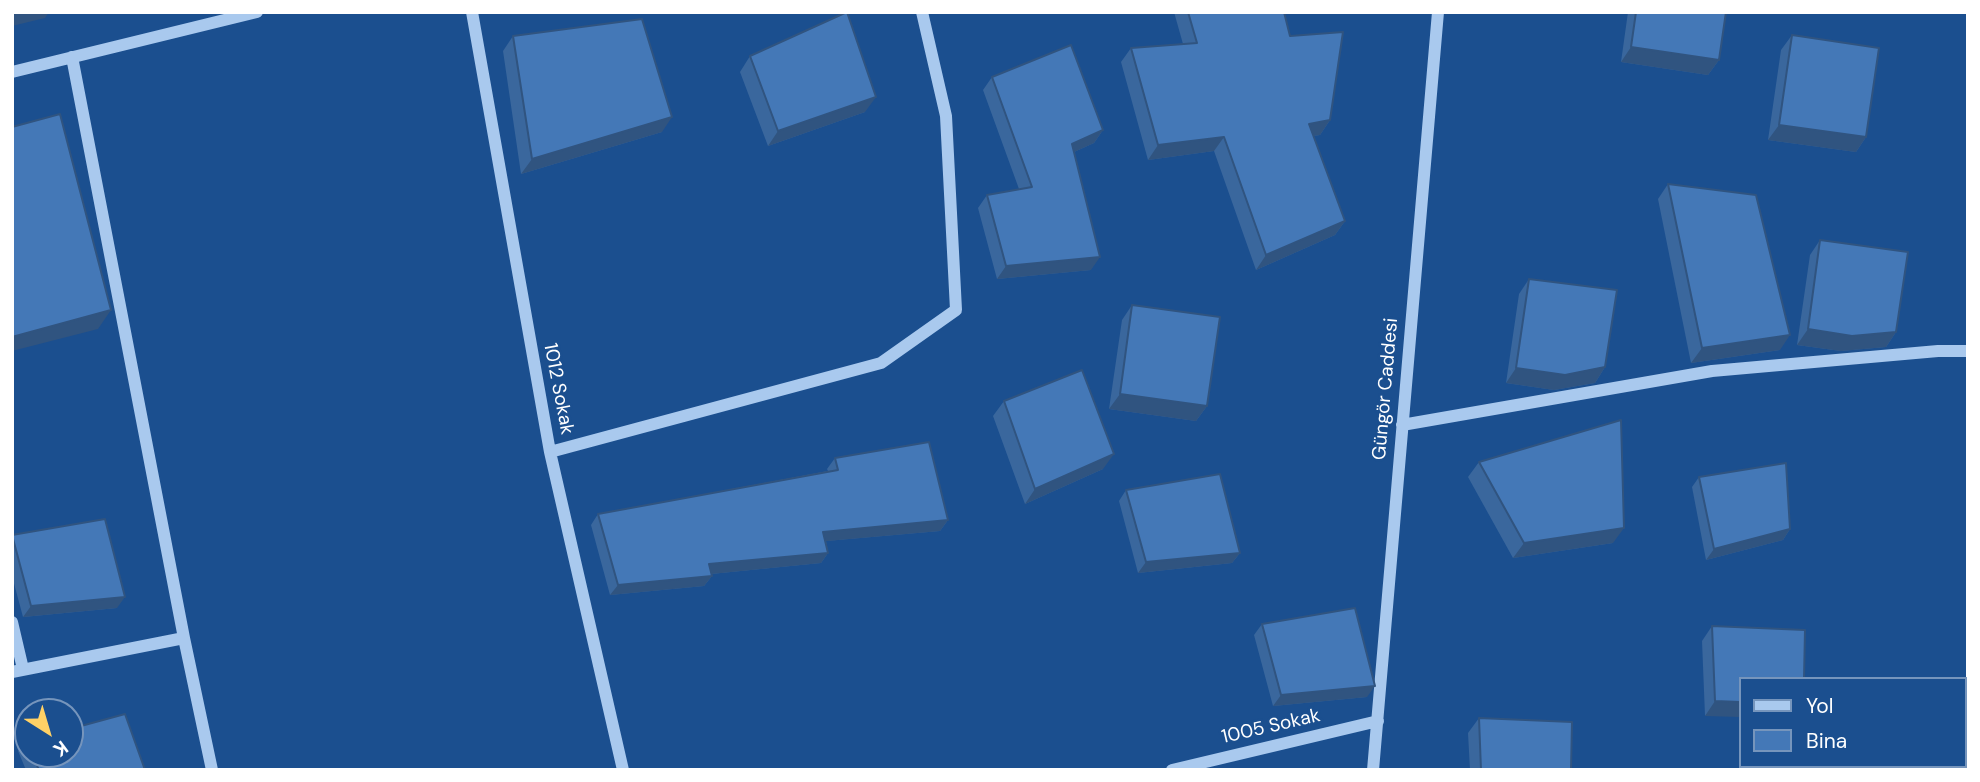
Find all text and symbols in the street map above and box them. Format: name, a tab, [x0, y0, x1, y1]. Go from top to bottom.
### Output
street label: Güngör Caddesi	[1368, 317, 1404, 461]
street label: 1012 Sokak	[538, 341, 578, 437]
legend	[1738, 677, 1966, 768]
text: Yol	[1806, 692, 1834, 720]
north arrow	[14, 698, 84, 768]
street label: 1005 Sokak	[1220, 705, 1322, 749]
text: Bina	[1806, 727, 1847, 755]
text: K	[48, 735, 73, 762]

